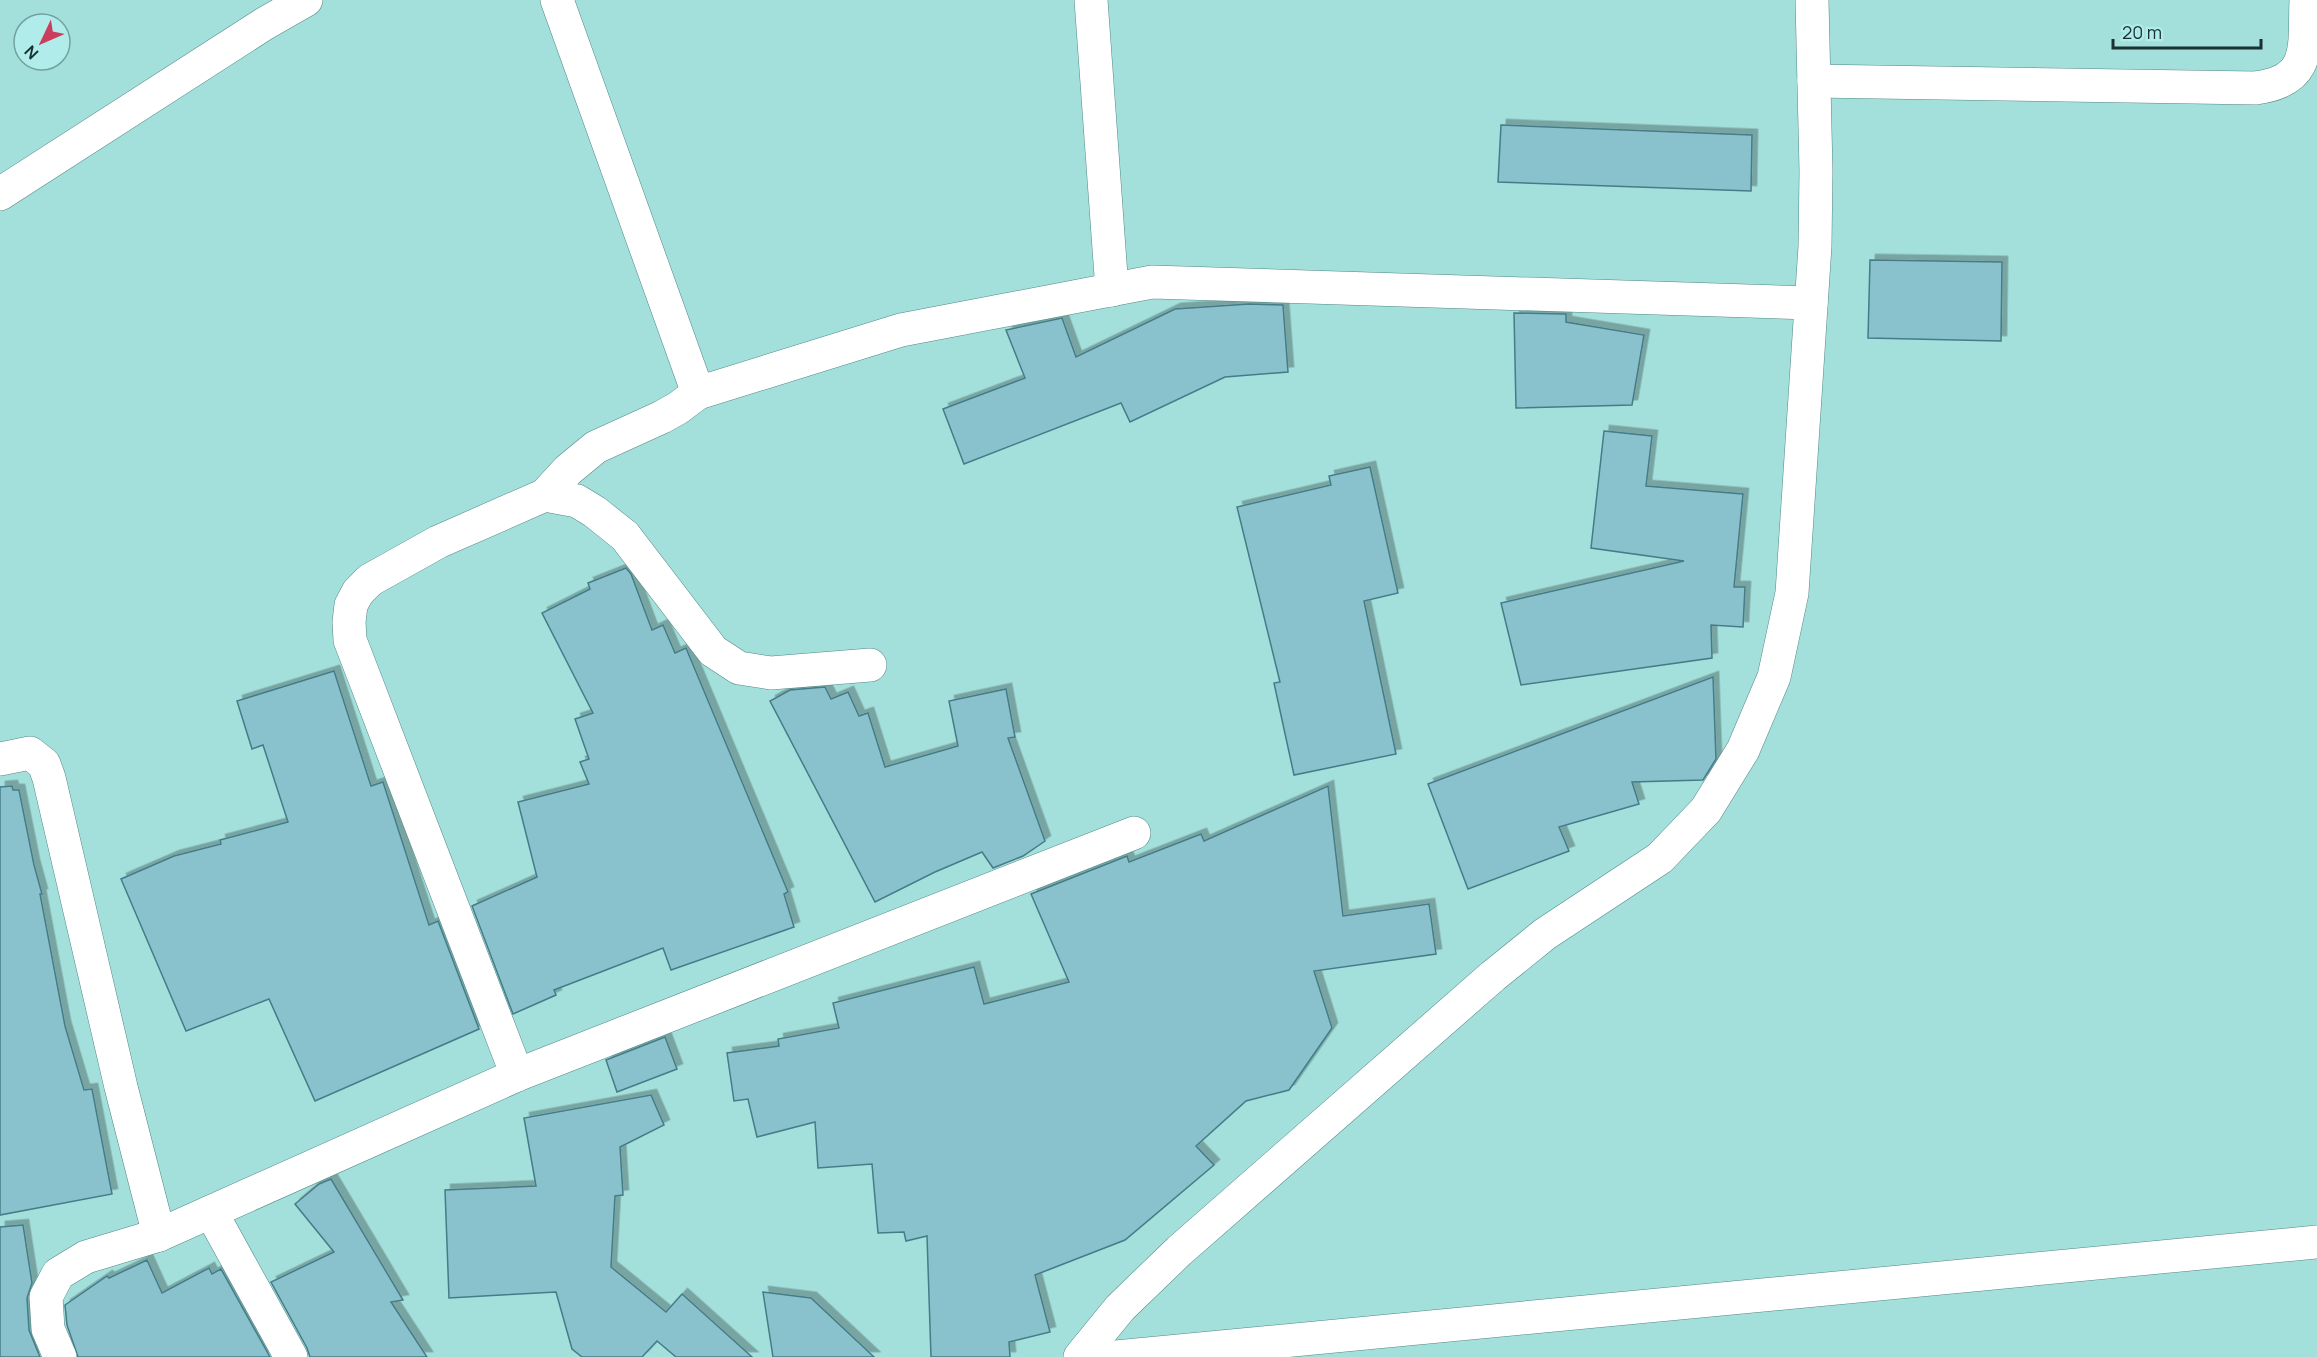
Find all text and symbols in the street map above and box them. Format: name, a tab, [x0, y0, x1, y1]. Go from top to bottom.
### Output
north arrow	[12, 12, 72, 72]
scale bar	[2113, 12, 2262, 50]
text: 20 m	[2122, 20, 2162, 44]
text: N	[19, 41, 43, 64]

